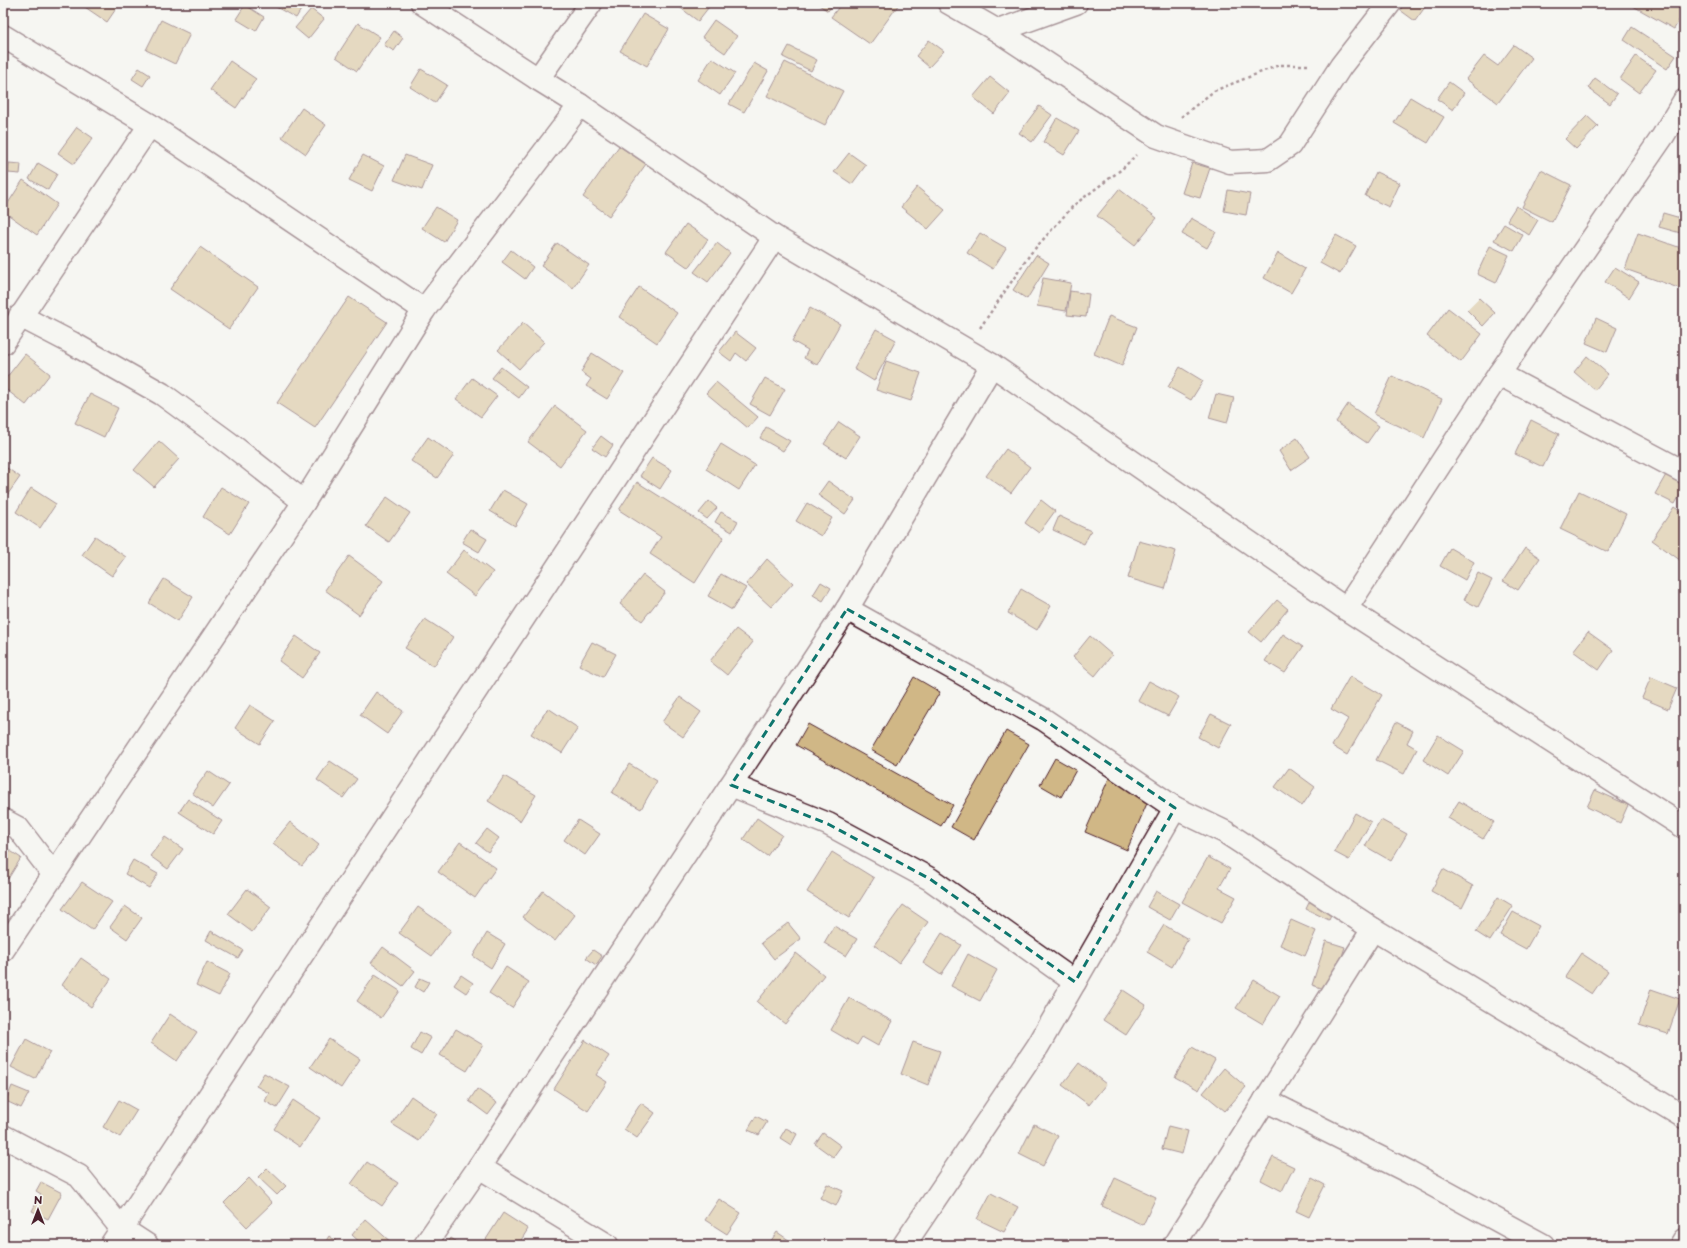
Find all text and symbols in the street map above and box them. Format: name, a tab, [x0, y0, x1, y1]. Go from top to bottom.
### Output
north arrow	[18, 1190, 58, 1230]
text: N	[34, 1191, 43, 1208]

